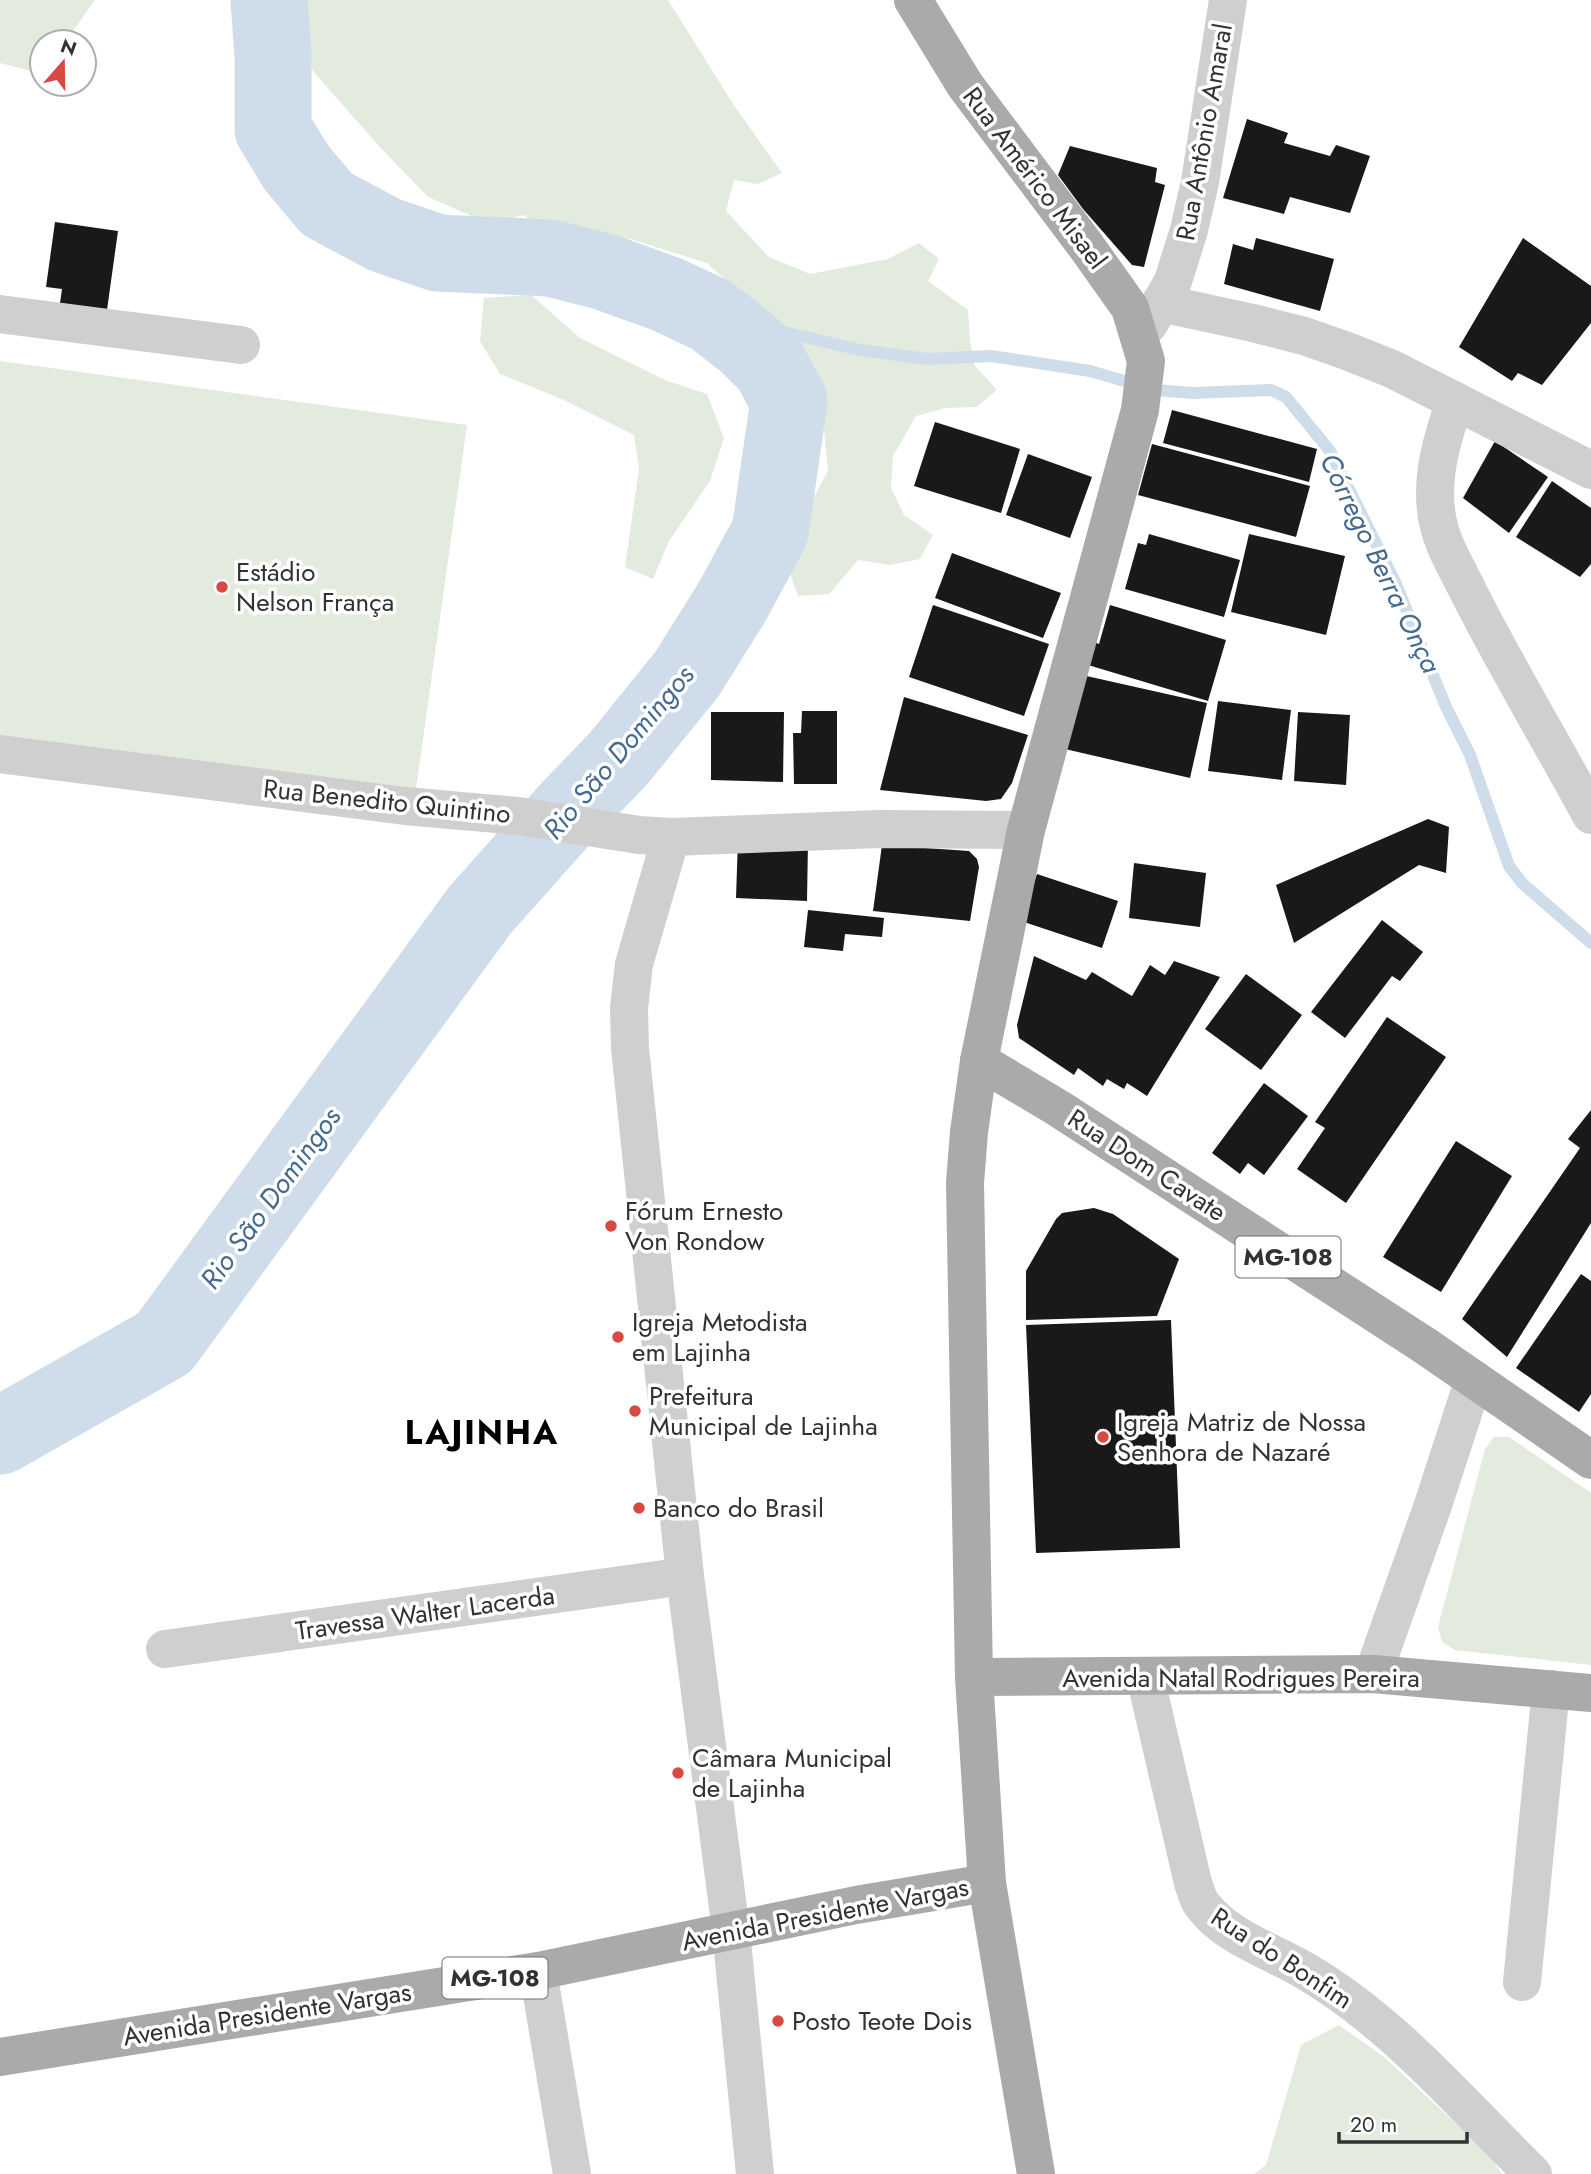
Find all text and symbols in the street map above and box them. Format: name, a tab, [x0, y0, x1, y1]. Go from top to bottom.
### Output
street label: Rua Antônio Amaral	[1166, 21, 1242, 243]
north arrow	[28, 28, 98, 98]
text: N	[57, 32, 80, 63]
street label: Rua Américo Misael	[954, 79, 1116, 277]
water label: Córrego Berra Onça	[1309, 446, 1452, 681]
place label: Estádio Nelson França	[236, 553, 394, 621]
marker: Estádio Nelson França	[214, 579, 230, 595]
water label: Rio São Domingos	[533, 656, 704, 848]
street label: Rua Benedito Quintino	[261, 769, 513, 833]
water label: Rio São Domingos	[190, 1098, 351, 1298]
street label: Rua Dom Cavate	[1060, 1099, 1234, 1231]
place label: Fórum Ernesto Von Rondow	[625, 1192, 783, 1260]
marker: Fórum Ernesto Von Rondow	[603, 1218, 619, 1234]
road number: MG-108	[1236, 1237, 1340, 1278]
place label: Igreja Metodista em Lajinha	[632, 1303, 808, 1371]
marker: Igreja Metodista em Lajinha	[610, 1329, 626, 1345]
place label: Prefeitura Municipal de Lajinha	[649, 1377, 878, 1445]
marker: Prefeitura Municipal de Lajinha	[627, 1403, 643, 1419]
place label: Igreja Matriz de Nossa Senhora de Nazaré	[1117, 1403, 1366, 1471]
district label: LAJINHA	[405, 1409, 559, 1456]
marker: Igreja Matriz de Nossa Senhora de Nazaré	[1095, 1429, 1111, 1445]
place label: Banco do Brasil	[653, 1489, 824, 1527]
marker: Banco do Brasil	[631, 1500, 647, 1516]
street label: Travessa Walter Lacerda	[293, 1576, 557, 1650]
street label: Avenida Natal Rodrigues Pereira	[1062, 1659, 1420, 1697]
place label: Câmara Municipal de Lajinha	[692, 1739, 892, 1807]
marker: Câmara Municipal de Lajinha	[670, 1765, 686, 1781]
street label: Avenida Presidente Vargas	[678, 1868, 972, 1960]
street label: Rua do Bonfim	[1204, 1898, 1360, 2018]
road number: MG-108	[442, 1957, 548, 1998]
street label: Avenida Presidente Vargas	[120, 1972, 414, 2056]
place label: Posto Teote Dois	[792, 2002, 972, 2040]
marker: Posto Teote Dois	[770, 2013, 786, 2029]
scale bar	[1339, 2100, 1467, 2144]
text: 20 m	[1350, 2110, 1397, 2140]

